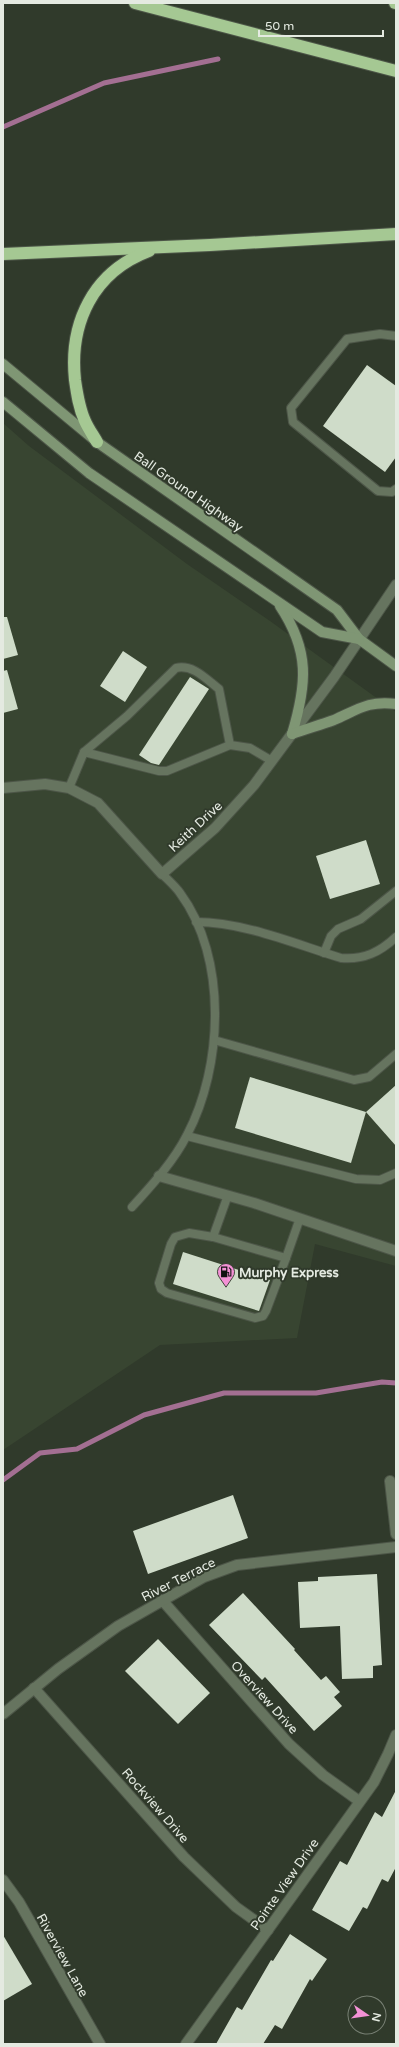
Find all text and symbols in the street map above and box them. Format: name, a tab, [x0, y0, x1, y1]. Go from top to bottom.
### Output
scale bar	[259, 12, 383, 38]
text: 50 m	[265, 19, 294, 33]
street label: Ball Ground Highway	[131, 448, 246, 535]
street label: Keith Drive	[166, 798, 226, 856]
fuel station icon: Murphy Express	[216, 1262, 236, 1287]
place label: Murphy Express	[239, 1265, 339, 1281]
street label: River Terrace	[139, 1554, 218, 1605]
street label: Overview Drive	[227, 1658, 301, 1738]
street label: Rockview Drive	[118, 1765, 192, 1846]
street label: Pointe View Drive	[247, 1836, 322, 1933]
street label: Riverview Lane	[33, 1911, 92, 2000]
north arrow	[347, 1995, 387, 2035]
text: N	[369, 2011, 384, 2023]

